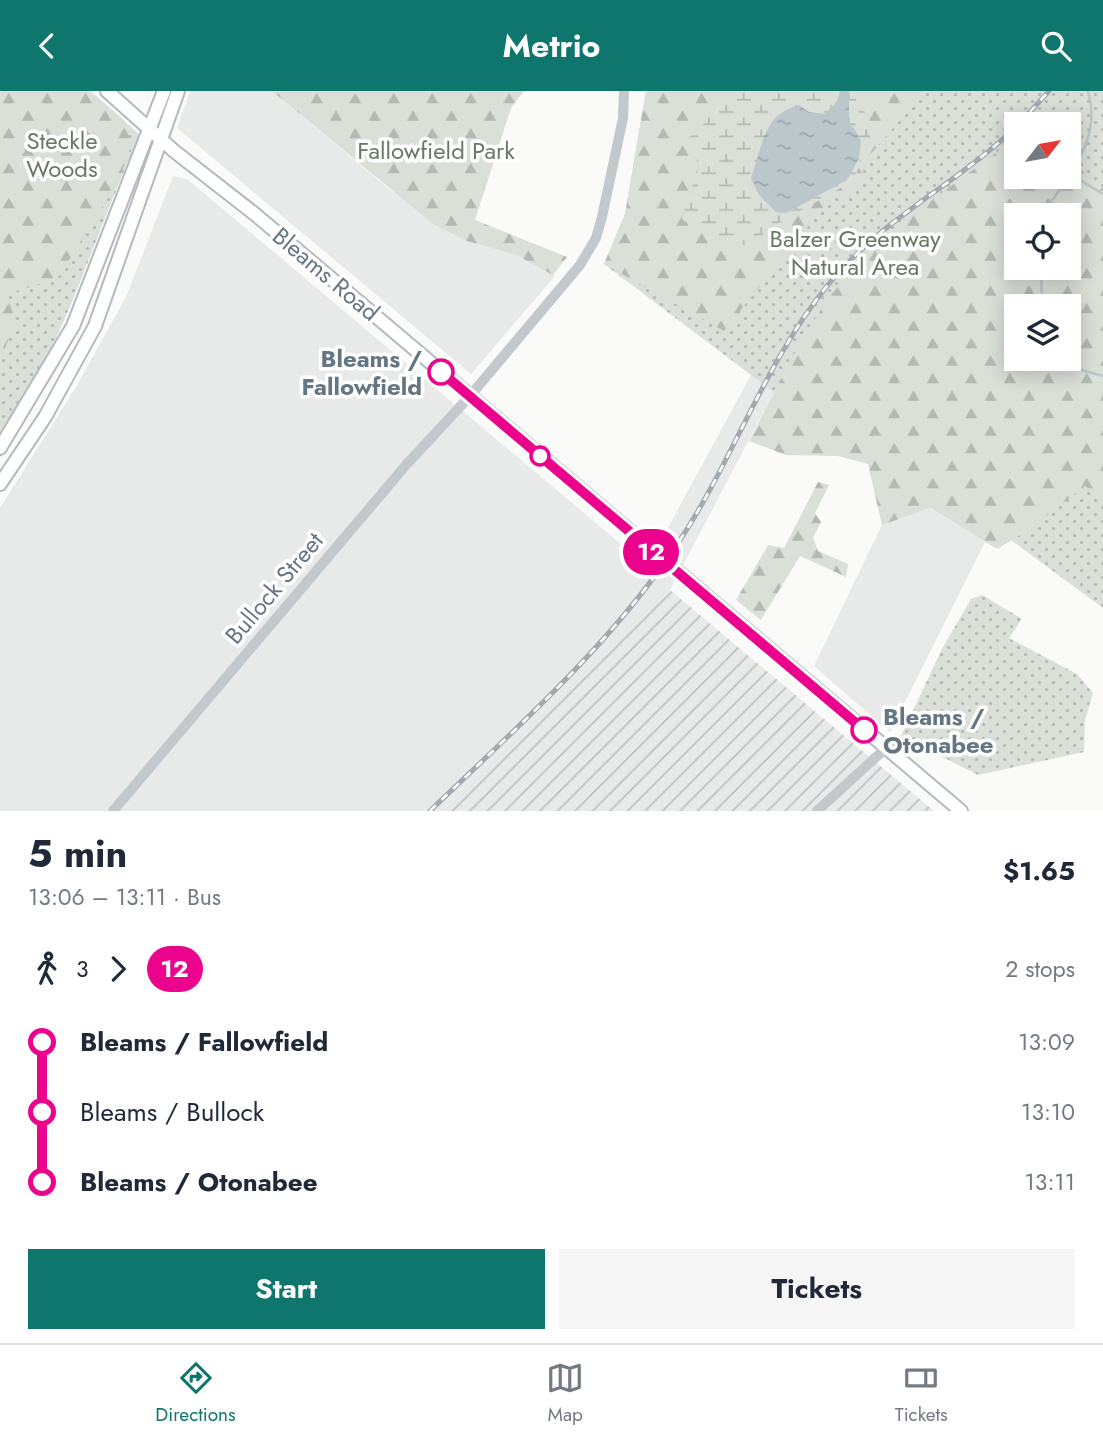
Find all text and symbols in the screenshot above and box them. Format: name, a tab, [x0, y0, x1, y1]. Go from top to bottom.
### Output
text: Metrio	[503, 23, 600, 69]
icon: back	[28, 27, 66, 65]
icon: search	[1037, 27, 1075, 65]
north arrow	[1004, 112, 1082, 189]
map controls	[1004, 112, 1081, 371]
park label: Steckle Woods	[26, 123, 98, 186]
park label: Fallowfield Park	[357, 133, 515, 168]
button: locate	[1004, 203, 1081, 280]
street label: Bleams Road	[265, 219, 387, 329]
park label: Balzer Greenway Natural Area	[770, 221, 941, 284]
button: layers	[1004, 294, 1081, 371]
place label: Bleams / Fallowfield	[302, 341, 422, 404]
marker: Bleams / Fallowfield	[428, 359, 454, 385]
unlabelled marker	[530, 446, 550, 466]
street label: Bullock Street	[217, 524, 331, 652]
line badge: 12	[620, 529, 682, 575]
text: 12	[637, 534, 665, 569]
place label: Bleams / Otonabee	[883, 699, 994, 762]
marker: Bleams / Otonabee	[851, 717, 877, 743]
text: 5 min	[28, 826, 127, 881]
text: $1.65	[1003, 852, 1075, 890]
text: 13:06 – 13:11 · Bus	[28, 880, 221, 914]
icon: walk	[28, 950, 66, 988]
icon: forward	[99, 950, 137, 988]
text: 12	[161, 951, 189, 986]
text: 3	[76, 952, 89, 986]
text: 2 stops	[1005, 952, 1075, 986]
text: Bleams / Fallowfield	[80, 1023, 328, 1061]
text: 13:09	[1018, 1025, 1075, 1059]
text: Bleams / Bullock	[80, 1093, 264, 1131]
text: 13:10	[1021, 1095, 1075, 1129]
text: Bleams / Otonabee	[80, 1163, 318, 1201]
text: 13:11	[1024, 1165, 1075, 1199]
button: Start	[28, 1249, 545, 1329]
button: Tickets	[559, 1249, 1075, 1329]
tab: Directions	[155, 1359, 236, 1428]
tab: Map	[546, 1359, 584, 1428]
tab: Tickets	[895, 1359, 948, 1428]

